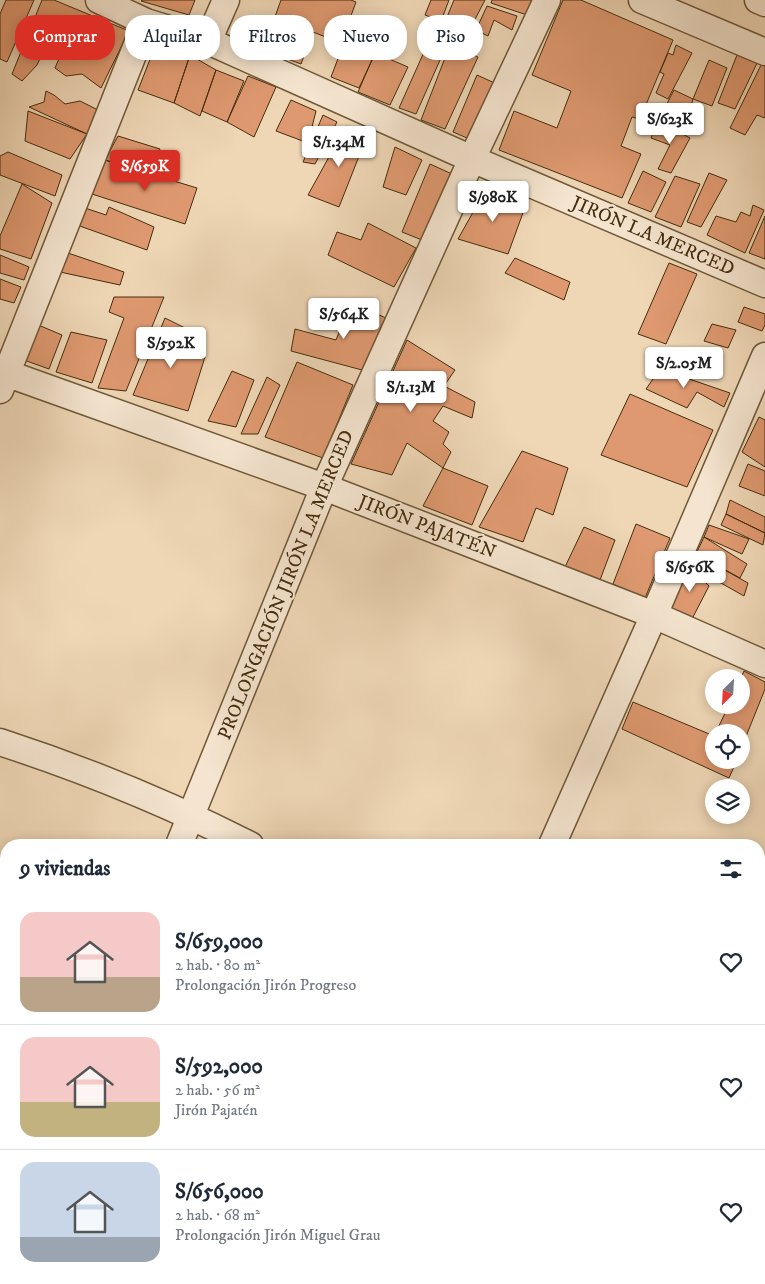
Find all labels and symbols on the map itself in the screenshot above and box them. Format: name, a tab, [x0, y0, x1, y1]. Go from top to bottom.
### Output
pin: S/623K	[629, 102, 711, 145]
pin: S/1.34M	[293, 126, 385, 168]
pin: S/659K	[104, 150, 186, 192]
pin: S/980K	[452, 180, 534, 223]
street label: JIRÓN LA MERCED	[566, 189, 739, 281]
pin: S/564K	[303, 298, 385, 340]
pin: S/592K	[130, 326, 212, 369]
pin: S/2.05M	[638, 346, 730, 389]
pin: S/1.13M	[365, 370, 457, 413]
street label: PROLONGACIÓN JIRÓN LA MERCED	[211, 426, 359, 743]
street label: JIRÓN PAJATÉN	[353, 488, 500, 564]
pin: S/656K	[649, 550, 731, 593]
north arrow	[705, 669, 750, 714]

